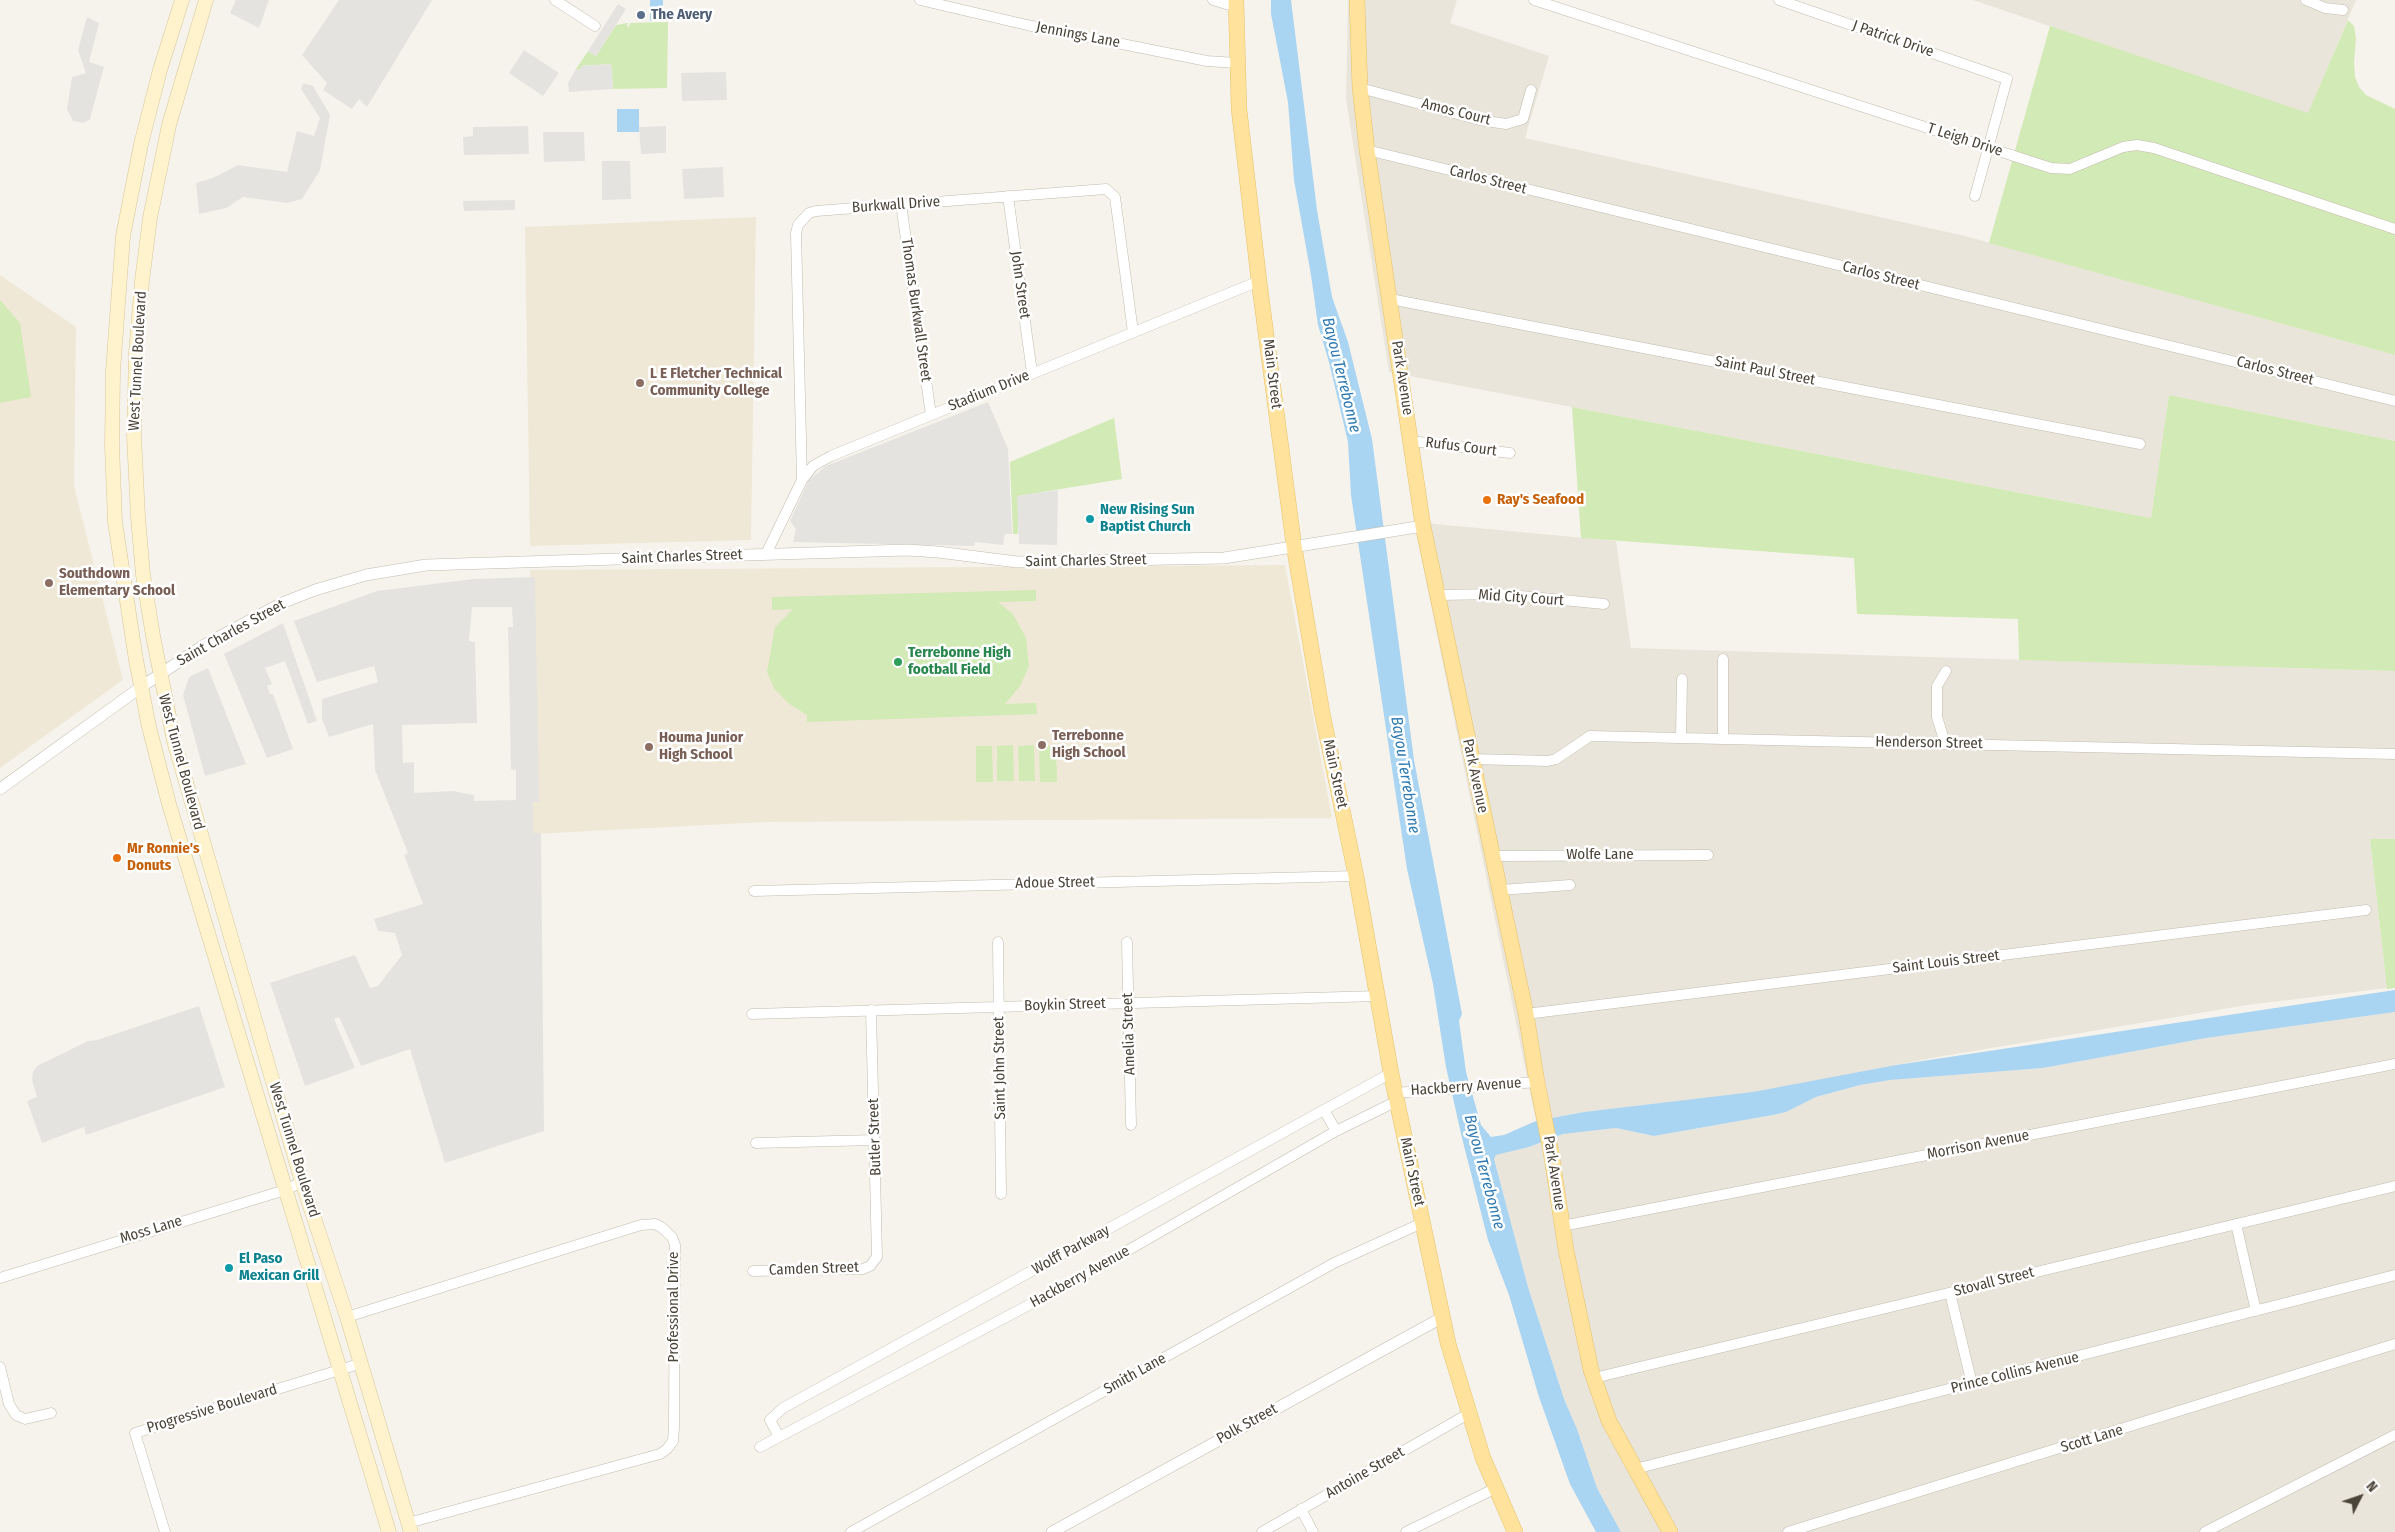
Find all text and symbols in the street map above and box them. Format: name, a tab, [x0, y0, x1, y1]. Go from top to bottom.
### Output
place label: The Avery	[651, 6, 712, 24]
marker: The Avery	[635, 9, 647, 21]
street label: J Patrick Drive	[1850, 17, 1936, 61]
street label: Jennings Lane	[1035, 18, 1121, 52]
street label: Amos Court	[1420, 95, 1492, 129]
street label: T Leigh Drive	[1925, 119, 2005, 161]
street label: Carlos Street	[1448, 162, 1528, 198]
street label: Burkwall Drive	[851, 193, 941, 217]
street label: Thomas Burkwall Street	[897, 237, 935, 383]
street label: John Street	[1006, 250, 1034, 320]
street label: Carlos Street	[1841, 258, 1921, 294]
street label: West Tunnel Boulevard	[125, 291, 151, 431]
water label: Bayou Terrebonne	[1317, 316, 1365, 434]
street label: Main Street	[1259, 338, 1285, 410]
street label: Park Avenue	[1387, 339, 1417, 417]
street label: Saint Paul Street	[1713, 352, 1817, 390]
street label: Carlos Street	[2235, 353, 2315, 389]
place label: L E Fletcher Technical Community College	[650, 365, 782, 400]
street label: Stadium Drive	[946, 367, 1032, 415]
marker: L E Fletcher Technical Community College	[634, 377, 646, 389]
street label: Rufus Court	[1424, 434, 1498, 460]
place label: Ray's Seafood	[1497, 491, 1584, 509]
marker: Ray's Seafood	[1481, 494, 1493, 506]
place label: New Rising Sun Baptist Church	[1100, 501, 1195, 536]
marker: New Rising Sun Baptist Church	[1084, 513, 1096, 525]
street label: Saint Charles Street	[621, 546, 743, 568]
street label: Saint Charles Street	[1025, 551, 1147, 571]
place label: Southdown Elementary School	[59, 565, 175, 600]
marker: Southdown Elementary School	[43, 577, 55, 589]
street label: Mid City Court	[1478, 586, 1564, 610]
street label: Saint Charles Street	[174, 596, 288, 670]
place label: Terrebonne High football Field	[908, 644, 1011, 679]
marker: Terrebonne High football Field	[892, 656, 904, 668]
street label: West Tunnel Boulevard	[154, 692, 208, 832]
water label: Bayou Terrebonne	[1386, 715, 1424, 835]
place label: Terrebonne High School	[1052, 727, 1126, 762]
place label: Houma Junior High School	[659, 729, 743, 764]
street label: Henderson Street	[1875, 733, 1983, 753]
street label: Park Avenue	[1458, 737, 1492, 815]
street label: Main Street	[1319, 738, 1351, 810]
marker: Terrebonne High School	[1036, 739, 1048, 751]
marker: Houma Junior High School	[643, 741, 655, 753]
place label: Mr Ronnie's Donuts	[127, 840, 199, 875]
street label: Wolfe Lane	[1566, 846, 1634, 864]
marker: Mr Ronnie's Donuts	[111, 852, 123, 864]
street label: Adoue Street	[1015, 873, 1095, 893]
street label: Saint Louis Street	[1892, 947, 2000, 977]
street label: Amelia Street	[1119, 993, 1139, 1075]
street label: Boykin Street	[1024, 995, 1106, 1015]
street label: Saint John Street	[990, 1016, 1010, 1120]
street label: Hackberry Avenue	[1410, 1074, 1522, 1100]
street label: West Tunnel Boulevard	[265, 1080, 323, 1220]
street label: Butler Street	[865, 1098, 885, 1176]
water label: Bayou Terrebonne	[1459, 1113, 1509, 1231]
street label: Morrison Avenue	[1925, 1126, 2031, 1164]
street label: Park Avenue	[1539, 1134, 1569, 1212]
street label: Main Street	[1396, 1136, 1428, 1208]
street label: Moss Lane	[118, 1212, 184, 1248]
street label: Wolff Parkway	[1029, 1221, 1113, 1279]
street label: Hackberry Avenue	[1027, 1242, 1133, 1312]
place label: El Paso Mexican Grill	[239, 1250, 319, 1285]
street label: Professional Drive	[665, 1252, 683, 1362]
street label: Camden Street	[769, 1258, 859, 1280]
marker: El Paso Mexican Grill	[223, 1262, 235, 1274]
street label: Stovall Street	[1952, 1263, 2036, 1301]
street label: Prince Collins Avenue	[1949, 1348, 2081, 1398]
street label: Smith Lane	[1101, 1350, 1169, 1398]
street label: Progressive Boulevard	[145, 1381, 279, 1437]
street label: Polk Street	[1213, 1400, 1281, 1448]
street label: Scott Lane	[2059, 1421, 2125, 1457]
street label: Antoine Street	[1322, 1443, 1408, 1503]
north arrow	[2335, 1472, 2385, 1522]
text: N	[2363, 1478, 2381, 1496]

